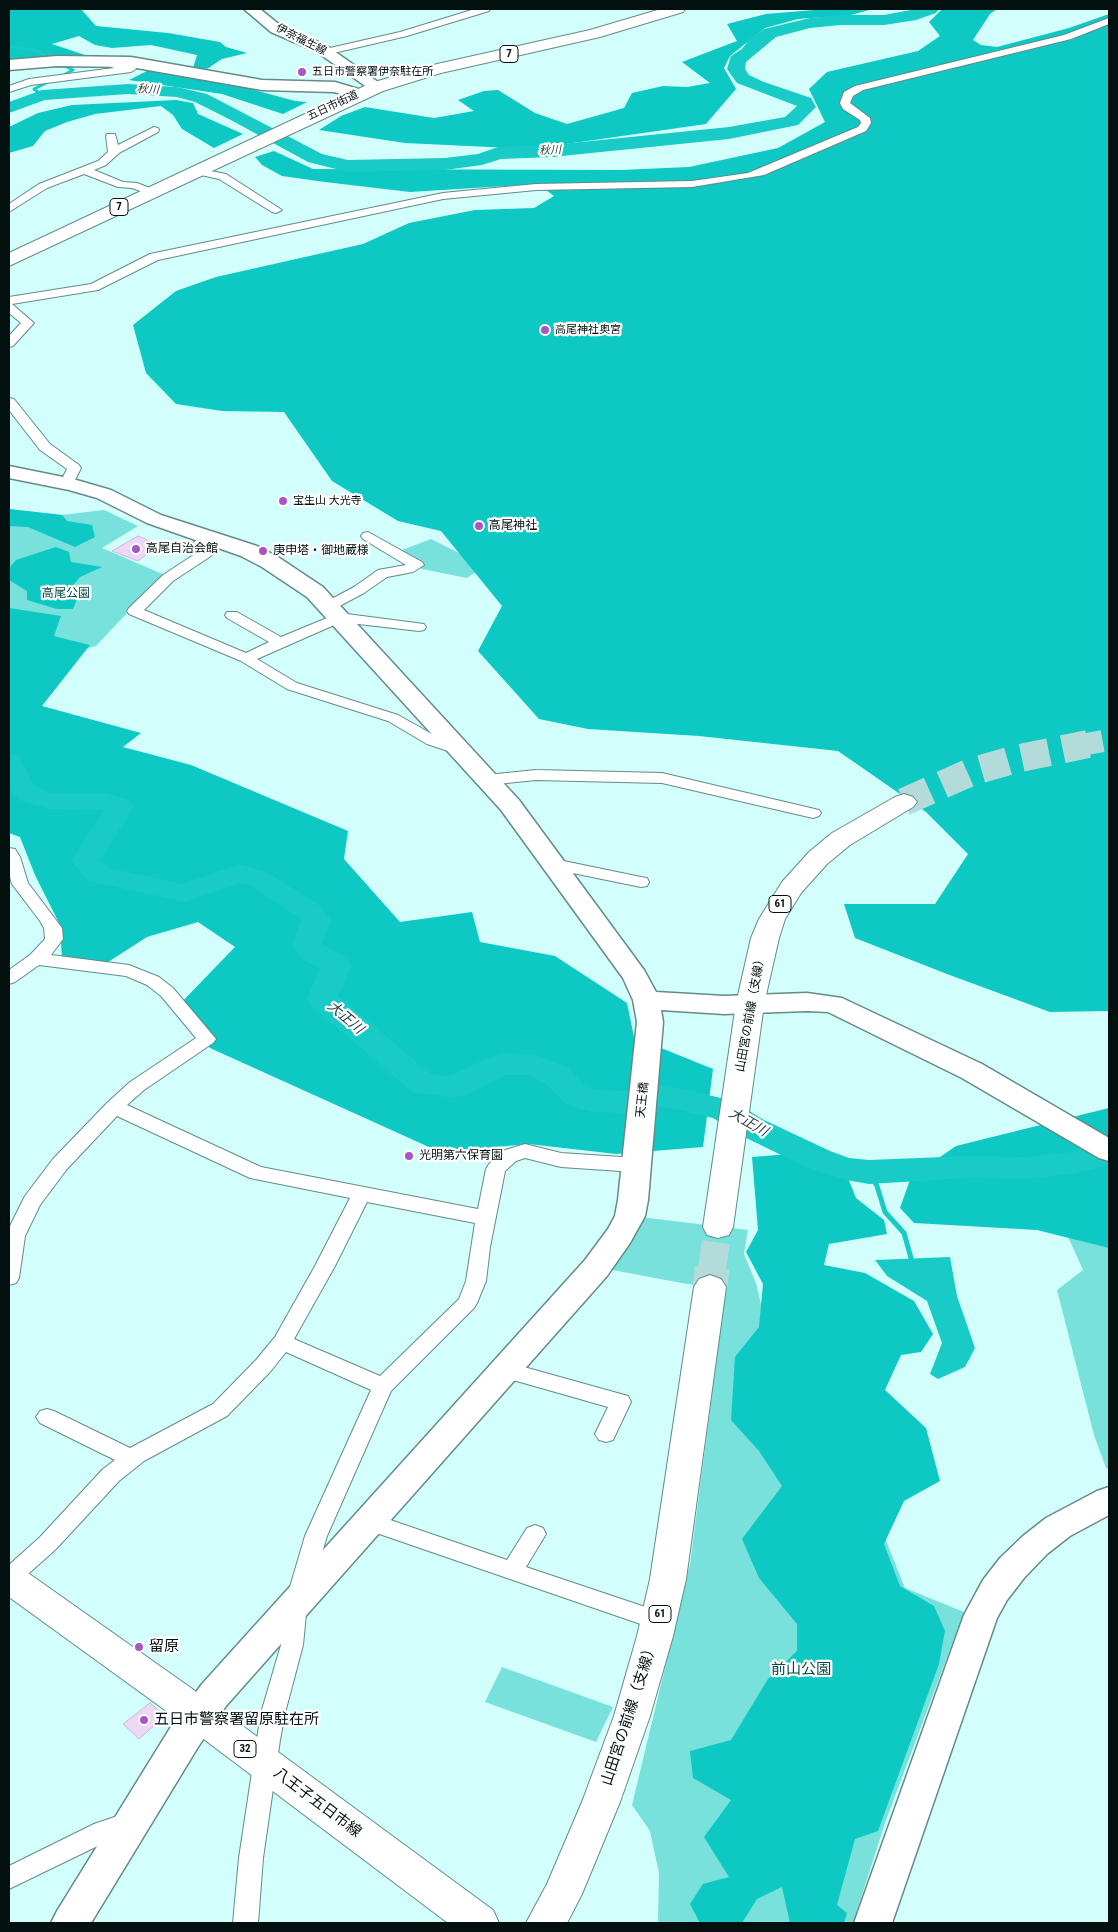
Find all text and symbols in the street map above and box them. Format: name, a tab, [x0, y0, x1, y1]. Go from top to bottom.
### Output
street label: 伊奈福生線	[274, 22, 328, 58]
road number: 7	[500, 46, 518, 62]
place label: 五日市警察署伊奈駐在所	[312, 65, 433, 79]
marker: 五日市警察署伊奈駐在所	[296, 66, 308, 78]
water label: 秋川	[137, 83, 159, 97]
street label: 五日市街道	[305, 88, 361, 124]
water label: 秋川	[539, 144, 561, 158]
road number: 7	[110, 198, 128, 216]
place label: 高尾神社奥宮	[555, 323, 621, 337]
marker: 高尾神社奥宮	[539, 324, 551, 336]
place label: 宝生山 大光寺	[293, 494, 362, 508]
marker: 宝生山 大光寺	[277, 495, 289, 507]
place label: 高尾神社	[489, 519, 537, 533]
marker: 高尾神社	[473, 520, 485, 532]
place label: 高尾自治会館	[146, 542, 218, 556]
marker: 高尾自治会館	[130, 543, 142, 555]
place label: 庚申塔・御地蔵様	[273, 544, 369, 558]
marker: 庚申塔・御地蔵様	[257, 545, 269, 557]
park label: 高尾公園	[42, 587, 90, 601]
road number: 61	[769, 896, 791, 912]
street label: 山田宮の前線（支線）	[733, 953, 769, 1073]
water label: 大正川	[324, 998, 366, 1038]
street label: 天王橋	[634, 1081, 652, 1119]
water label: 大正川	[726, 1105, 770, 1141]
place label: 光明第六保育園	[419, 1149, 503, 1163]
marker: 光明第六保育園	[403, 1150, 415, 1162]
road number: 61	[649, 1606, 671, 1622]
place label: 留原	[149, 1638, 179, 1656]
street label: 山田宮の前線（支線）	[598, 1640, 662, 1788]
marker: 留原	[133, 1641, 145, 1653]
park label: 前山公園	[771, 1661, 831, 1679]
place label: 五日市警察署留原駐在所	[154, 1711, 319, 1729]
marker: 五日市警察署留原駐在所	[138, 1714, 150, 1726]
road number: 32	[234, 1740, 256, 1758]
street label: 八王子五日市線	[270, 1764, 364, 1842]

